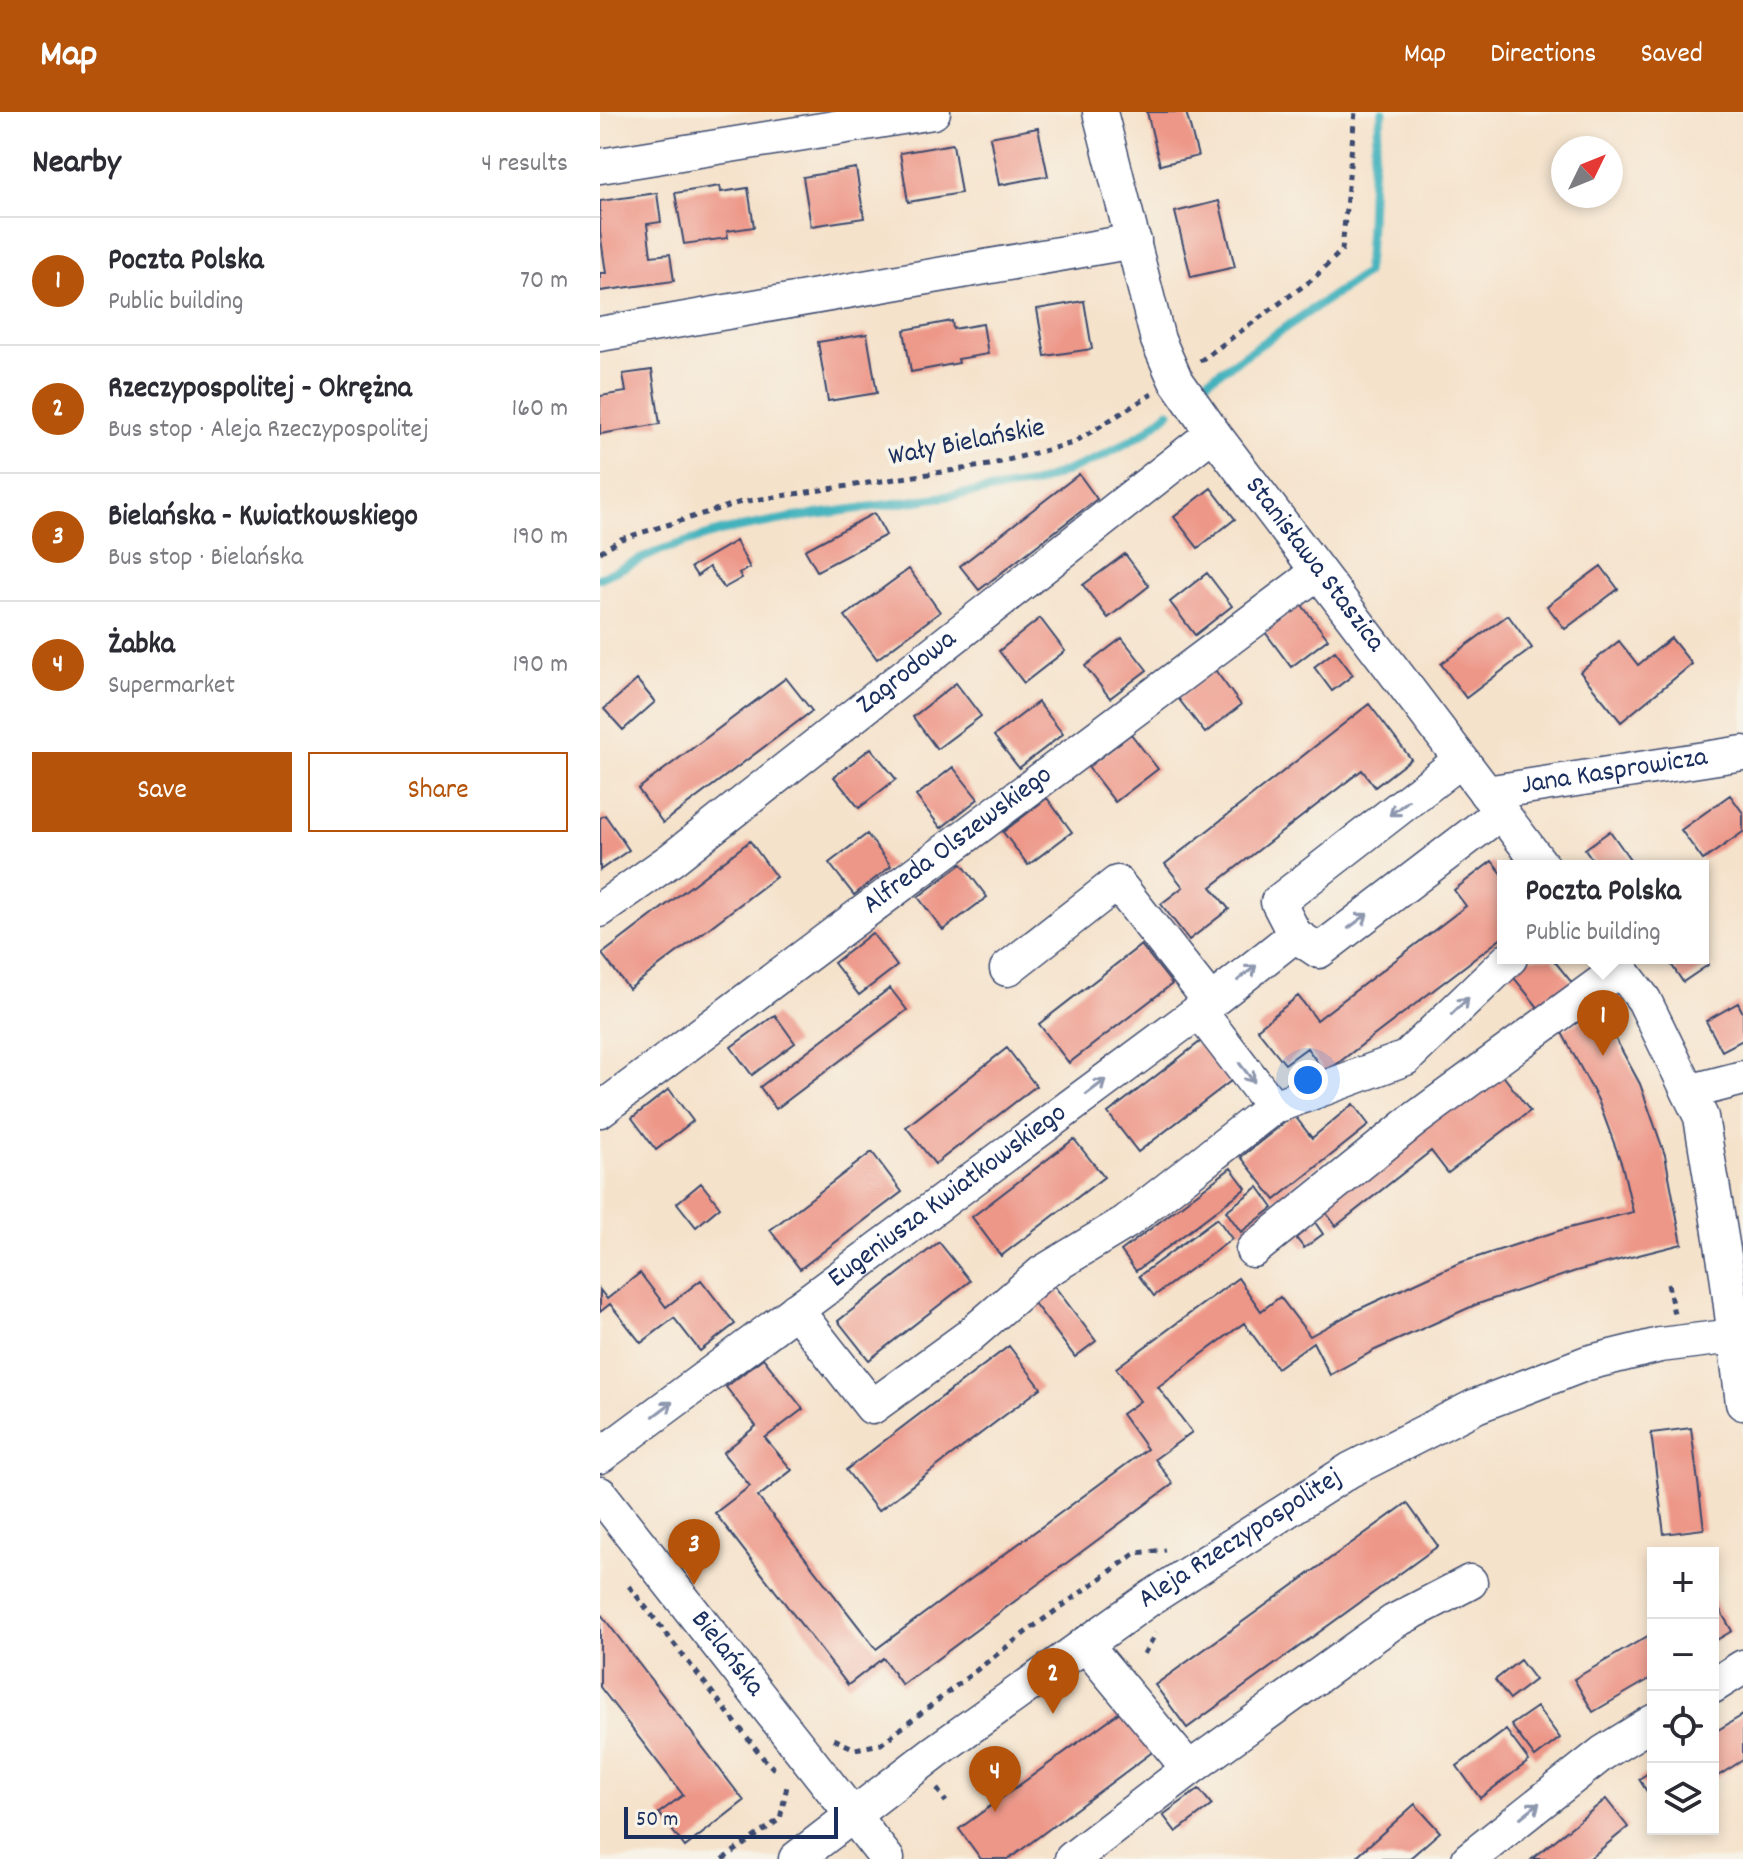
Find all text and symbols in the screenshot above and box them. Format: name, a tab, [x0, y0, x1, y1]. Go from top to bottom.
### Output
text: Map	[40, 29, 98, 84]
text: Map	[1404, 36, 1446, 76]
text: Directions	[1490, 36, 1596, 76]
text: Saved	[1640, 36, 1703, 76]
north arrow	[1551, 136, 1623, 208]
text: Nearby	[32, 140, 121, 189]
text: 4 results	[481, 146, 568, 183]
text: Poczta Polska	[108, 241, 264, 284]
text: 1	[55, 263, 61, 300]
text: 70 m	[520, 263, 568, 300]
text: Public building	[108, 284, 243, 321]
text: Rzeczypospolitej - Okrężna	[108, 369, 412, 412]
text: 2	[52, 391, 64, 428]
text: 160 m	[512, 391, 568, 428]
street label: Wały Bielańskie	[886, 409, 1048, 479]
text: Bus stop · Aleja Rzeczypospolitej	[108, 412, 429, 449]
street label: Stanisława Staszica	[1234, 469, 1394, 662]
text: Bielańska - Kwiatkowskiego	[108, 497, 418, 540]
text: 3	[52, 519, 64, 556]
text: 190 m	[512, 519, 568, 556]
text: Bus stop · Bielańska	[108, 540, 303, 577]
street label: Zagrodowa	[849, 621, 967, 726]
text: Żabka	[108, 625, 175, 668]
text: 4	[53, 647, 63, 684]
text: 190 m	[512, 647, 568, 684]
text: Supermarket	[108, 668, 235, 705]
street label: Jana Kasprowicza	[1519, 739, 1711, 807]
button: Save	[32, 752, 292, 832]
button: Share	[308, 752, 568, 832]
street label: Alfreda Olszewskiego	[855, 757, 1062, 926]
one-way arrow	[1389, 799, 1411, 816]
popup	[1497, 860, 1709, 964]
text: Poczta Polska	[1525, 872, 1681, 915]
one-way arrow	[1347, 912, 1368, 929]
text: Public building	[1525, 915, 1661, 952]
one-way arrow	[1236, 964, 1257, 982]
pin: 1	[1577, 990, 1629, 1056]
one-way arrow	[1450, 997, 1470, 1016]
your location	[1288, 1060, 1328, 1100]
one-way arrow	[1238, 1062, 1256, 1083]
one-way arrow	[1085, 1079, 1107, 1096]
street label: Eugeniusza Kwiatkowskiego	[821, 1095, 1076, 1299]
one-way arrow	[651, 1401, 673, 1418]
street label: Aleja Rzeczypospolitej	[1131, 1459, 1351, 1620]
pin: 3	[668, 1519, 720, 1585]
map controls	[1647, 1547, 1719, 1835]
button: +	[1647, 1547, 1719, 1619]
street label: Bielańska	[679, 1603, 773, 1707]
button: −	[1647, 1619, 1719, 1691]
pin: 2	[1027, 1648, 1079, 1714]
button: locate	[1647, 1691, 1719, 1763]
pin: 4	[969, 1746, 1021, 1812]
button: layers	[1647, 1763, 1719, 1835]
one-way arrow	[1519, 1801, 1540, 1818]
scale bar	[624, 1803, 838, 1839]
text: 50 m	[636, 1805, 678, 1836]

